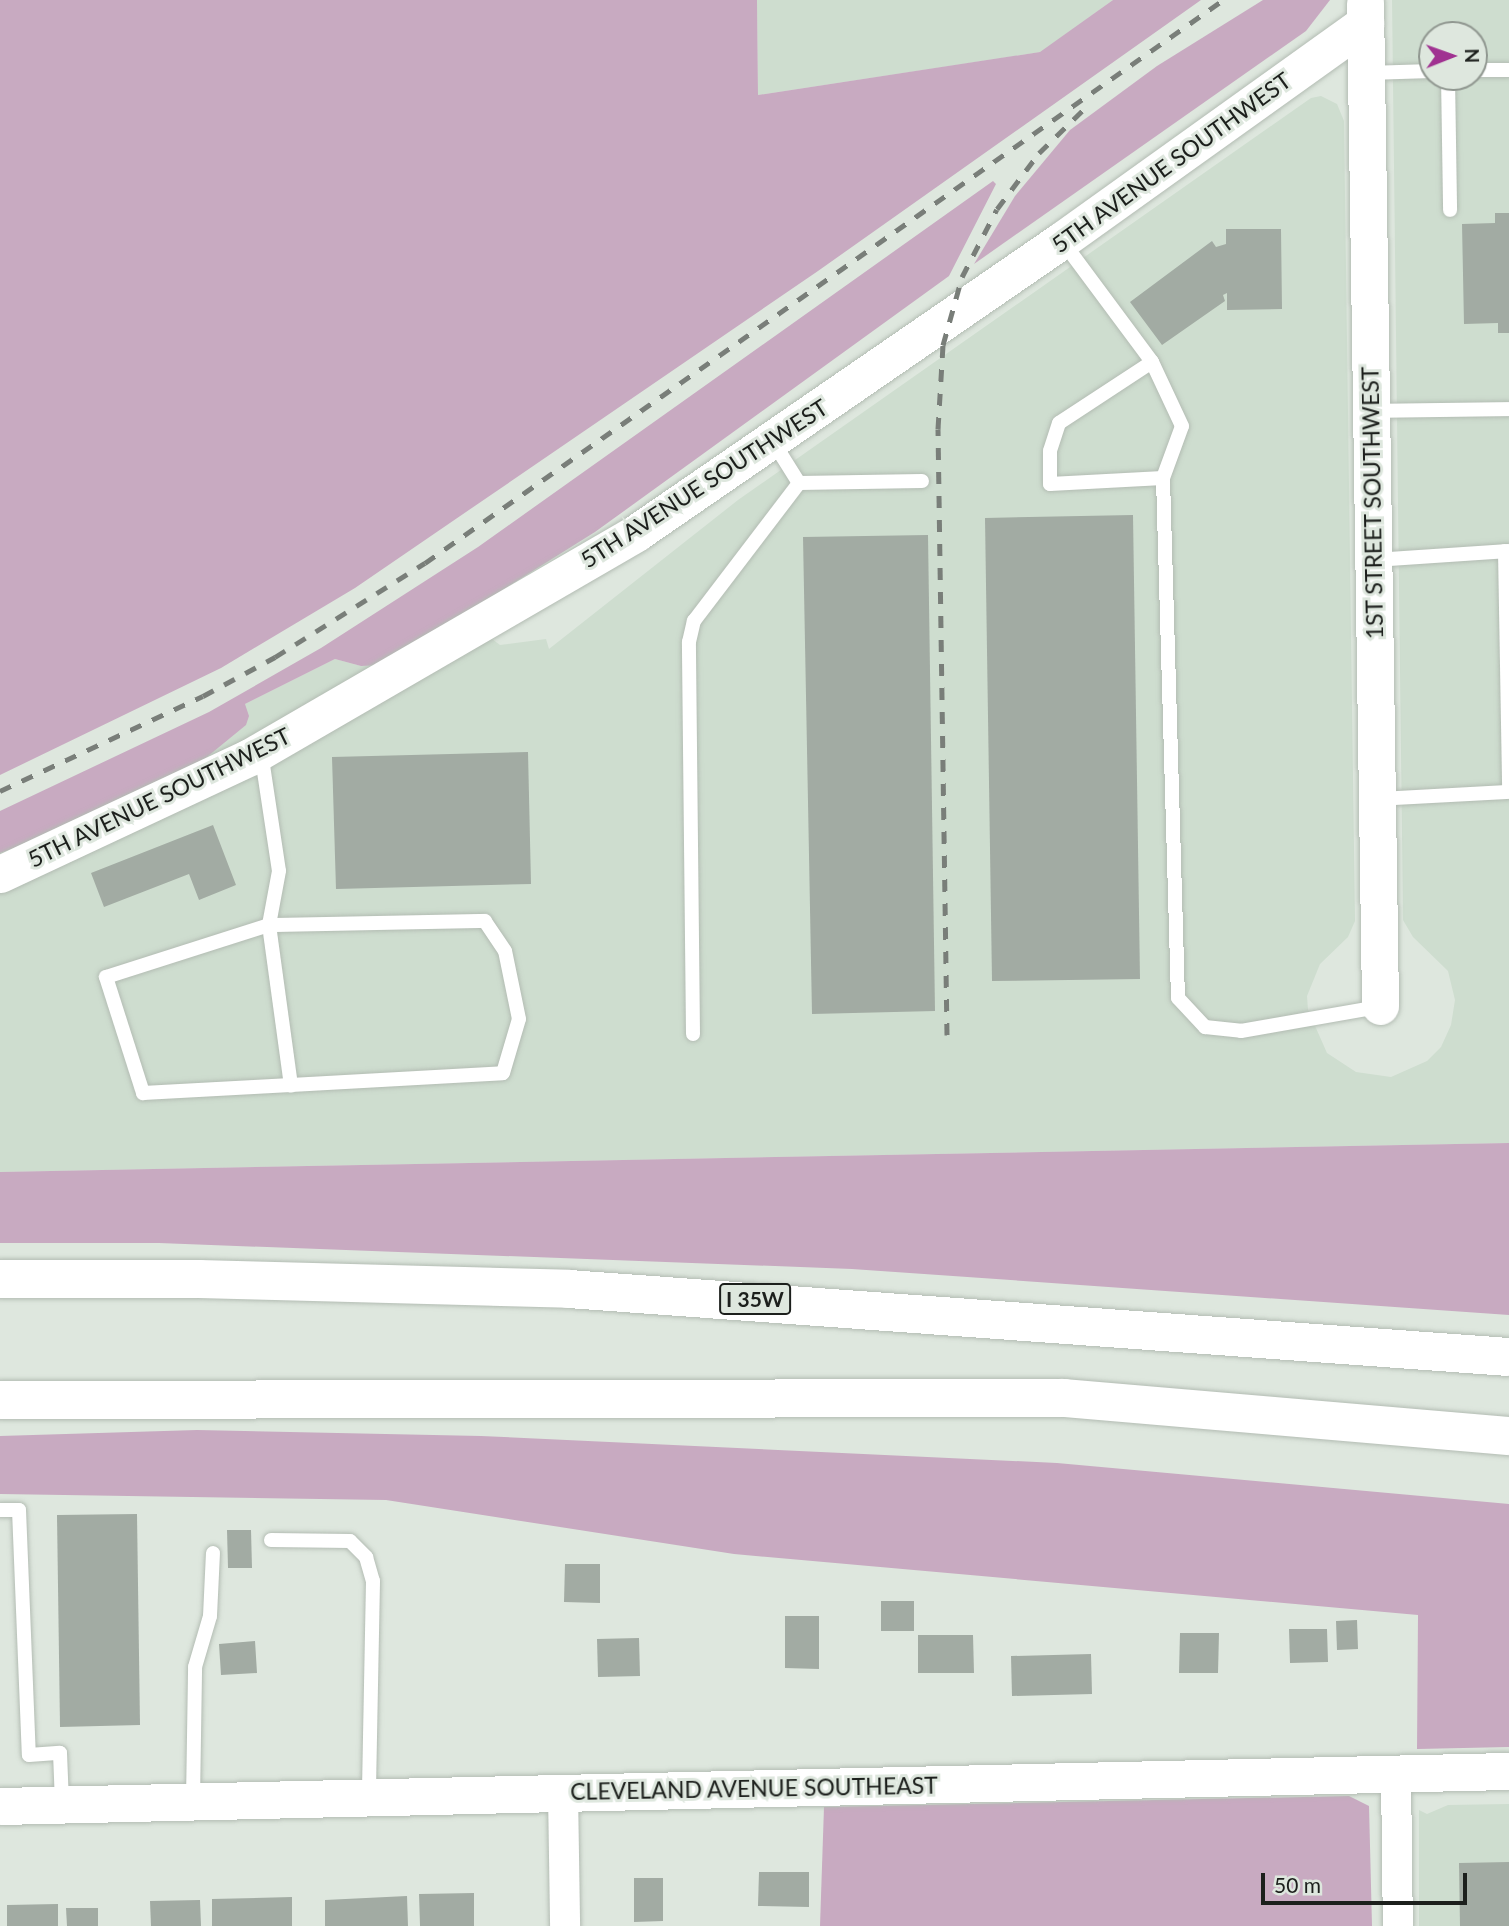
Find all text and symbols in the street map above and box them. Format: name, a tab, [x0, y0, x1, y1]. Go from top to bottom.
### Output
north arrow	[1418, 21, 1488, 91]
text: N	[1461, 48, 1484, 63]
street label: 5TH AVENUE SOUTHWEST	[1046, 66, 1296, 258]
street label: 1ST STREET SOUTHWEST	[1356, 366, 1388, 640]
street label: 5TH AVENUE SOUTHWEST	[575, 393, 833, 573]
street label: 5TH AVENUE SOUTHWEST	[23, 721, 295, 873]
road number: I 35W	[718, 1282, 792, 1316]
street label: CLEVELAND AVENUE SOUTHEAST	[570, 1771, 938, 1805]
scale bar	[1264, 1860, 1470, 1904]
text: 50 m	[1274, 1872, 1321, 1897]

